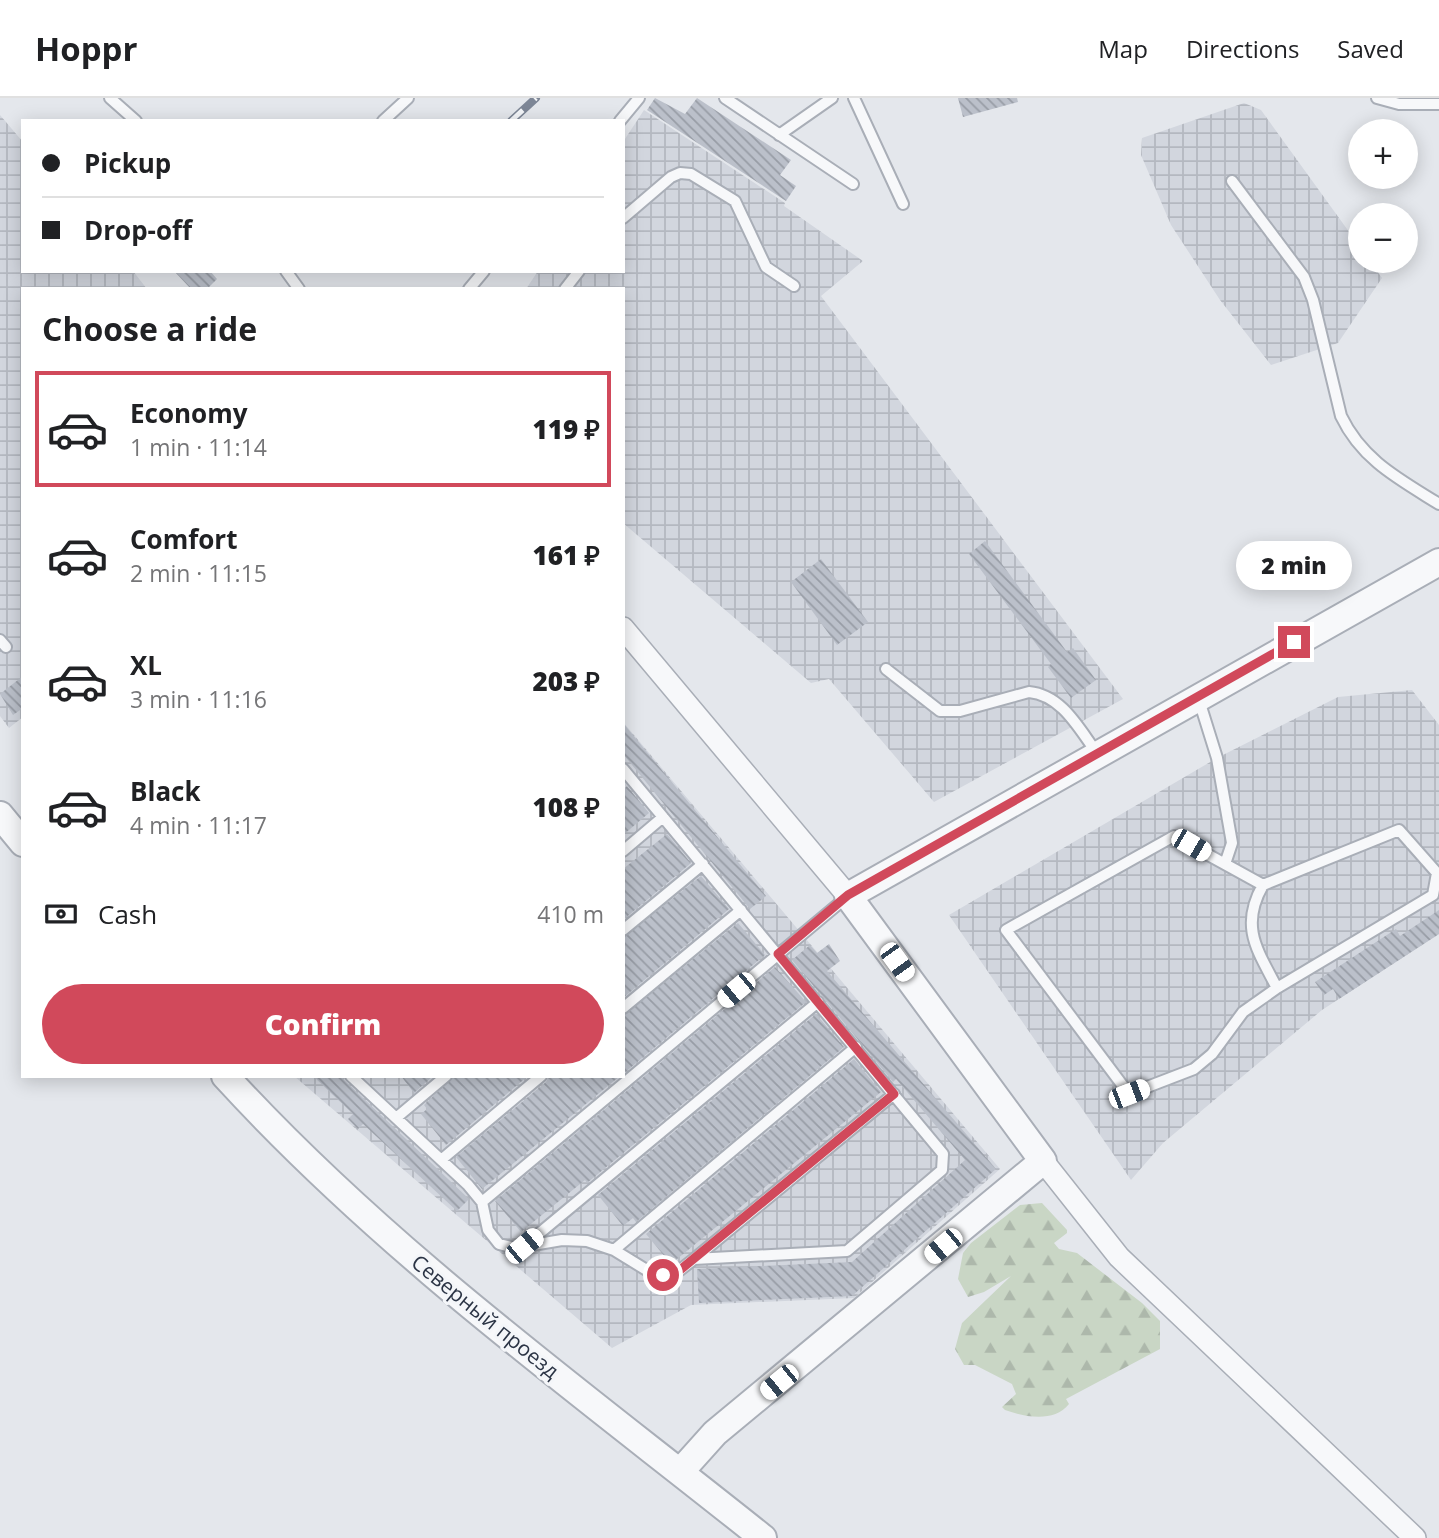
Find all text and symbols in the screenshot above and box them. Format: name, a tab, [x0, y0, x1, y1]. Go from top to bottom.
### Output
text: Hoppr	[35, 26, 137, 71]
text: Map	[1098, 32, 1148, 65]
text: Directions	[1186, 32, 1299, 65]
text: Saved	[1337, 32, 1404, 65]
map controls	[1348, 119, 1418, 273]
button: +	[1348, 119, 1418, 189]
text: Pickup	[84, 145, 171, 181]
button: −	[1348, 203, 1418, 273]
text: Drop-off	[84, 212, 192, 248]
text: Choose a ride	[42, 307, 257, 350]
text: Economy	[130, 395, 248, 431]
icon: car	[46, 398, 109, 461]
text: 119 ₽	[532, 411, 600, 447]
text: 1 min · 11:14	[130, 431, 267, 463]
text: Comfort	[130, 521, 237, 557]
icon: car	[46, 524, 109, 587]
text: 161 ₽	[532, 537, 600, 573]
callout: 2 min	[1236, 540, 1352, 589]
text: 2 min	[1261, 549, 1327, 581]
text: 2 min · 11:15	[130, 557, 267, 589]
route end	[1278, 626, 1310, 658]
text: XL	[130, 647, 162, 683]
icon: car	[46, 650, 109, 713]
text: 203 ₽	[532, 663, 600, 699]
text: 3 min · 11:16	[130, 683, 267, 715]
text: Black	[130, 773, 201, 809]
icon: car	[46, 776, 109, 839]
text: 108 ₽	[532, 789, 600, 825]
text: 4 min · 11:17	[130, 809, 267, 841]
car	[1168, 825, 1215, 865]
icon: cash	[42, 895, 80, 933]
text: Cash	[98, 896, 157, 932]
text: 410 m	[537, 898, 604, 930]
car	[877, 939, 918, 985]
car	[714, 968, 759, 1012]
button: Confirm	[42, 984, 604, 1064]
car	[1106, 1077, 1153, 1111]
car	[502, 1224, 547, 1268]
car	[921, 1224, 966, 1268]
street label: Северный проезд	[406, 1248, 565, 1385]
route start	[647, 1259, 679, 1291]
car	[757, 1361, 802, 1403]

